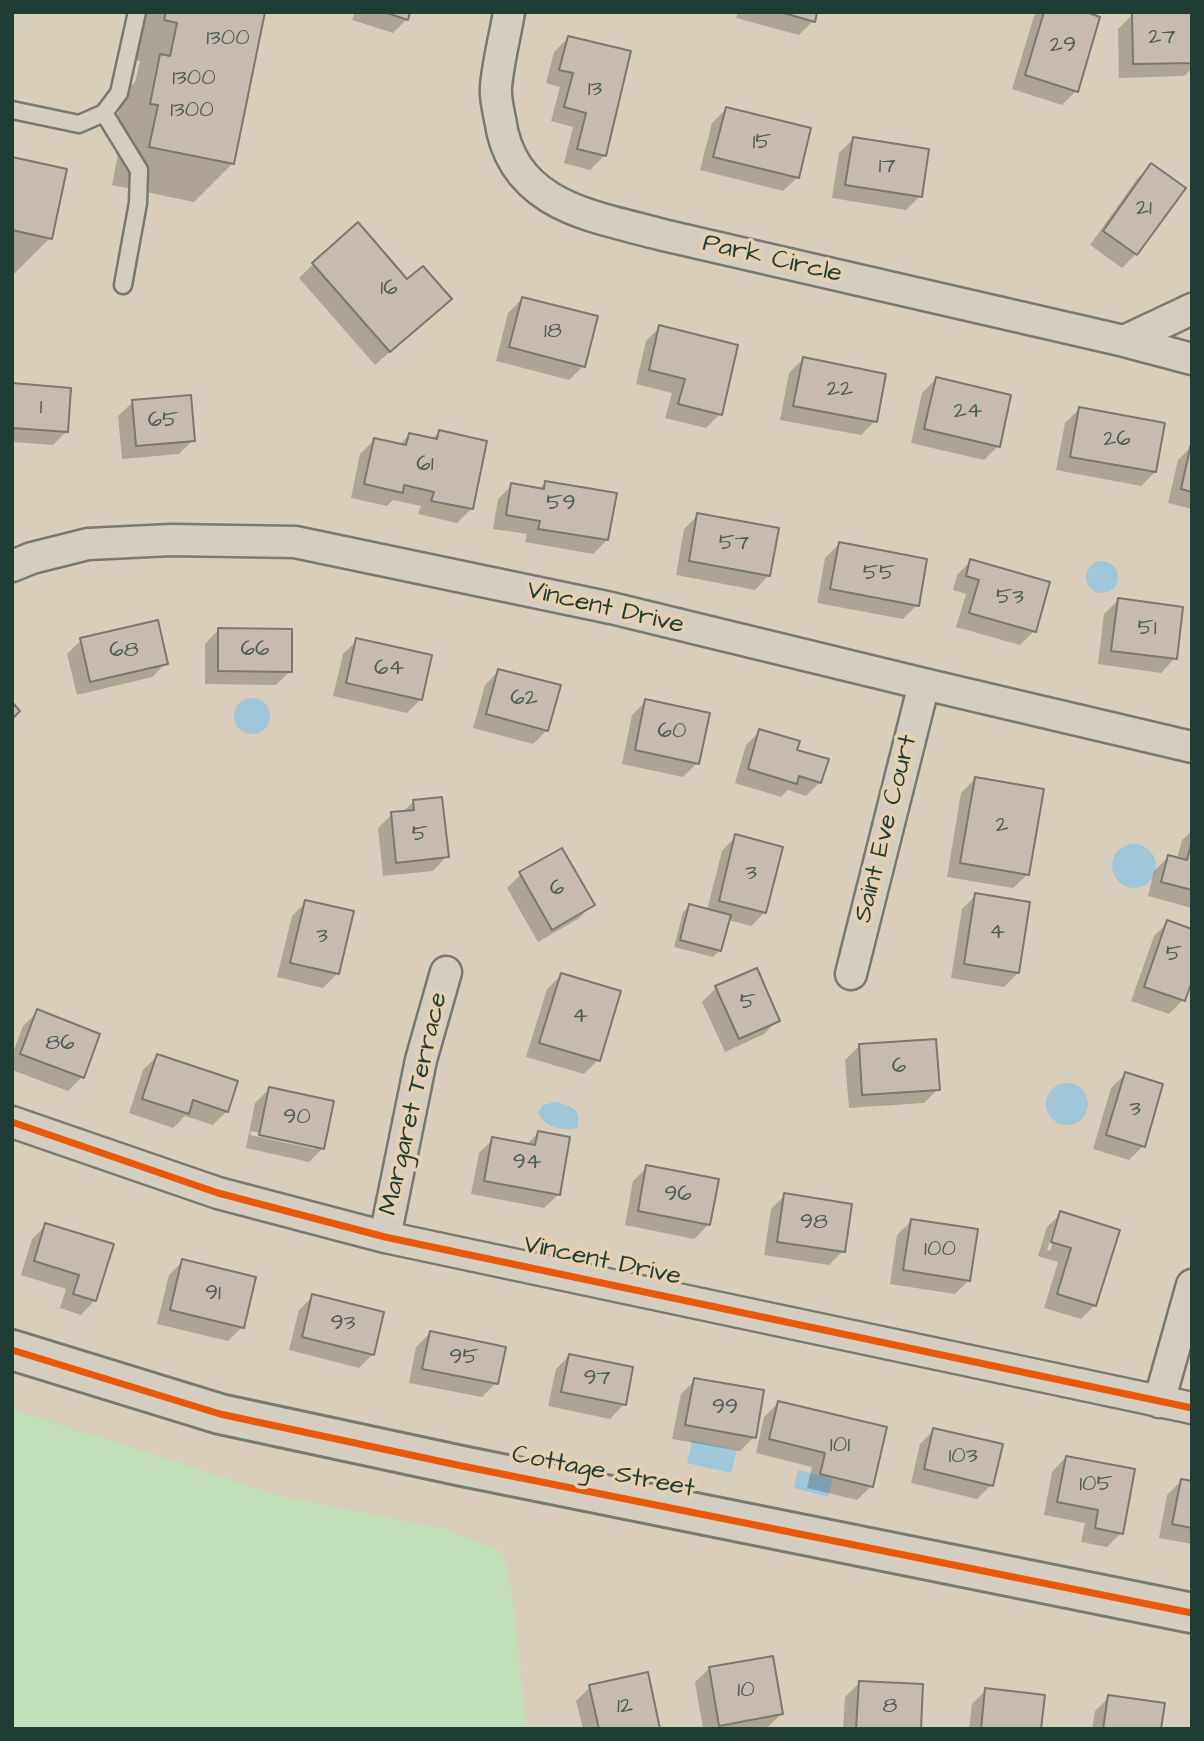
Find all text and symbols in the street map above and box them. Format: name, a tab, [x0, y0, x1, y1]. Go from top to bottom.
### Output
house number: 27	[1148, 24, 1176, 52]
house number: 1300	[206, 25, 250, 53]
house number: 29	[1050, 32, 1076, 60]
house number: 1300	[172, 65, 216, 93]
house number: 13	[588, 76, 602, 104]
house number: 1300	[170, 97, 214, 125]
house number: 15	[752, 129, 772, 157]
house number: 17	[878, 153, 896, 181]
house number: 21	[1136, 195, 1152, 223]
street label: Park Circle	[699, 229, 845, 291]
house number: 16	[380, 275, 398, 303]
house number: 18	[544, 318, 562, 346]
house number: 22	[827, 376, 853, 404]
house number: 1	[40, 394, 42, 422]
house number: 24	[954, 398, 982, 426]
house number: 65	[148, 407, 178, 435]
house number: 26	[1103, 426, 1131, 454]
house number: 61	[416, 451, 434, 479]
house number: 59	[546, 490, 576, 518]
house number: 57	[719, 530, 749, 558]
house number: 55	[863, 560, 895, 588]
street label: Vincent Drive	[523, 576, 687, 642]
house number: 53	[996, 584, 1024, 612]
house number: 51	[1137, 615, 1157, 643]
house number: 66	[241, 636, 269, 664]
house number: 68	[109, 637, 139, 665]
house number: 64	[374, 655, 404, 683]
house number: 62	[510, 685, 538, 713]
house number: 60	[658, 718, 686, 746]
street label: Saint Eve Court	[849, 732, 925, 926]
house number: 2	[995, 812, 1009, 840]
house number: 5	[412, 821, 428, 849]
house number: 3	[745, 860, 757, 888]
house number: 6	[550, 875, 564, 903]
house number: 4	[989, 919, 1005, 947]
house number: 3	[316, 923, 328, 951]
house number: 5	[1166, 941, 1182, 969]
house number: 5	[740, 989, 756, 1017]
street label: Margaret Terrace	[374, 990, 456, 1218]
house number: 4	[572, 1003, 588, 1031]
house number: 86	[45, 1030, 75, 1058]
house number: 6	[892, 1053, 906, 1081]
house number: 3	[1129, 1096, 1141, 1124]
house number: 90	[283, 1104, 311, 1132]
house number: 94	[513, 1149, 541, 1177]
house number: 96	[664, 1181, 692, 1209]
house number: 98	[800, 1209, 828, 1237]
street label: Vincent Drive	[520, 1230, 684, 1294]
house number: 100	[924, 1236, 956, 1264]
house number: 91	[205, 1280, 221, 1308]
house number: 93	[331, 1310, 355, 1338]
house number: 95	[449, 1344, 479, 1372]
house number: 97	[583, 1365, 611, 1393]
house number: 99	[712, 1394, 738, 1422]
house number: 101	[830, 1432, 850, 1460]
street label: Cottage Street	[509, 1440, 697, 1506]
house number: 103	[948, 1443, 978, 1471]
house number: 105	[1079, 1471, 1113, 1499]
house number: 10	[737, 1677, 755, 1705]
house number: 12	[617, 1693, 633, 1721]
house number: 8	[883, 1693, 897, 1721]

